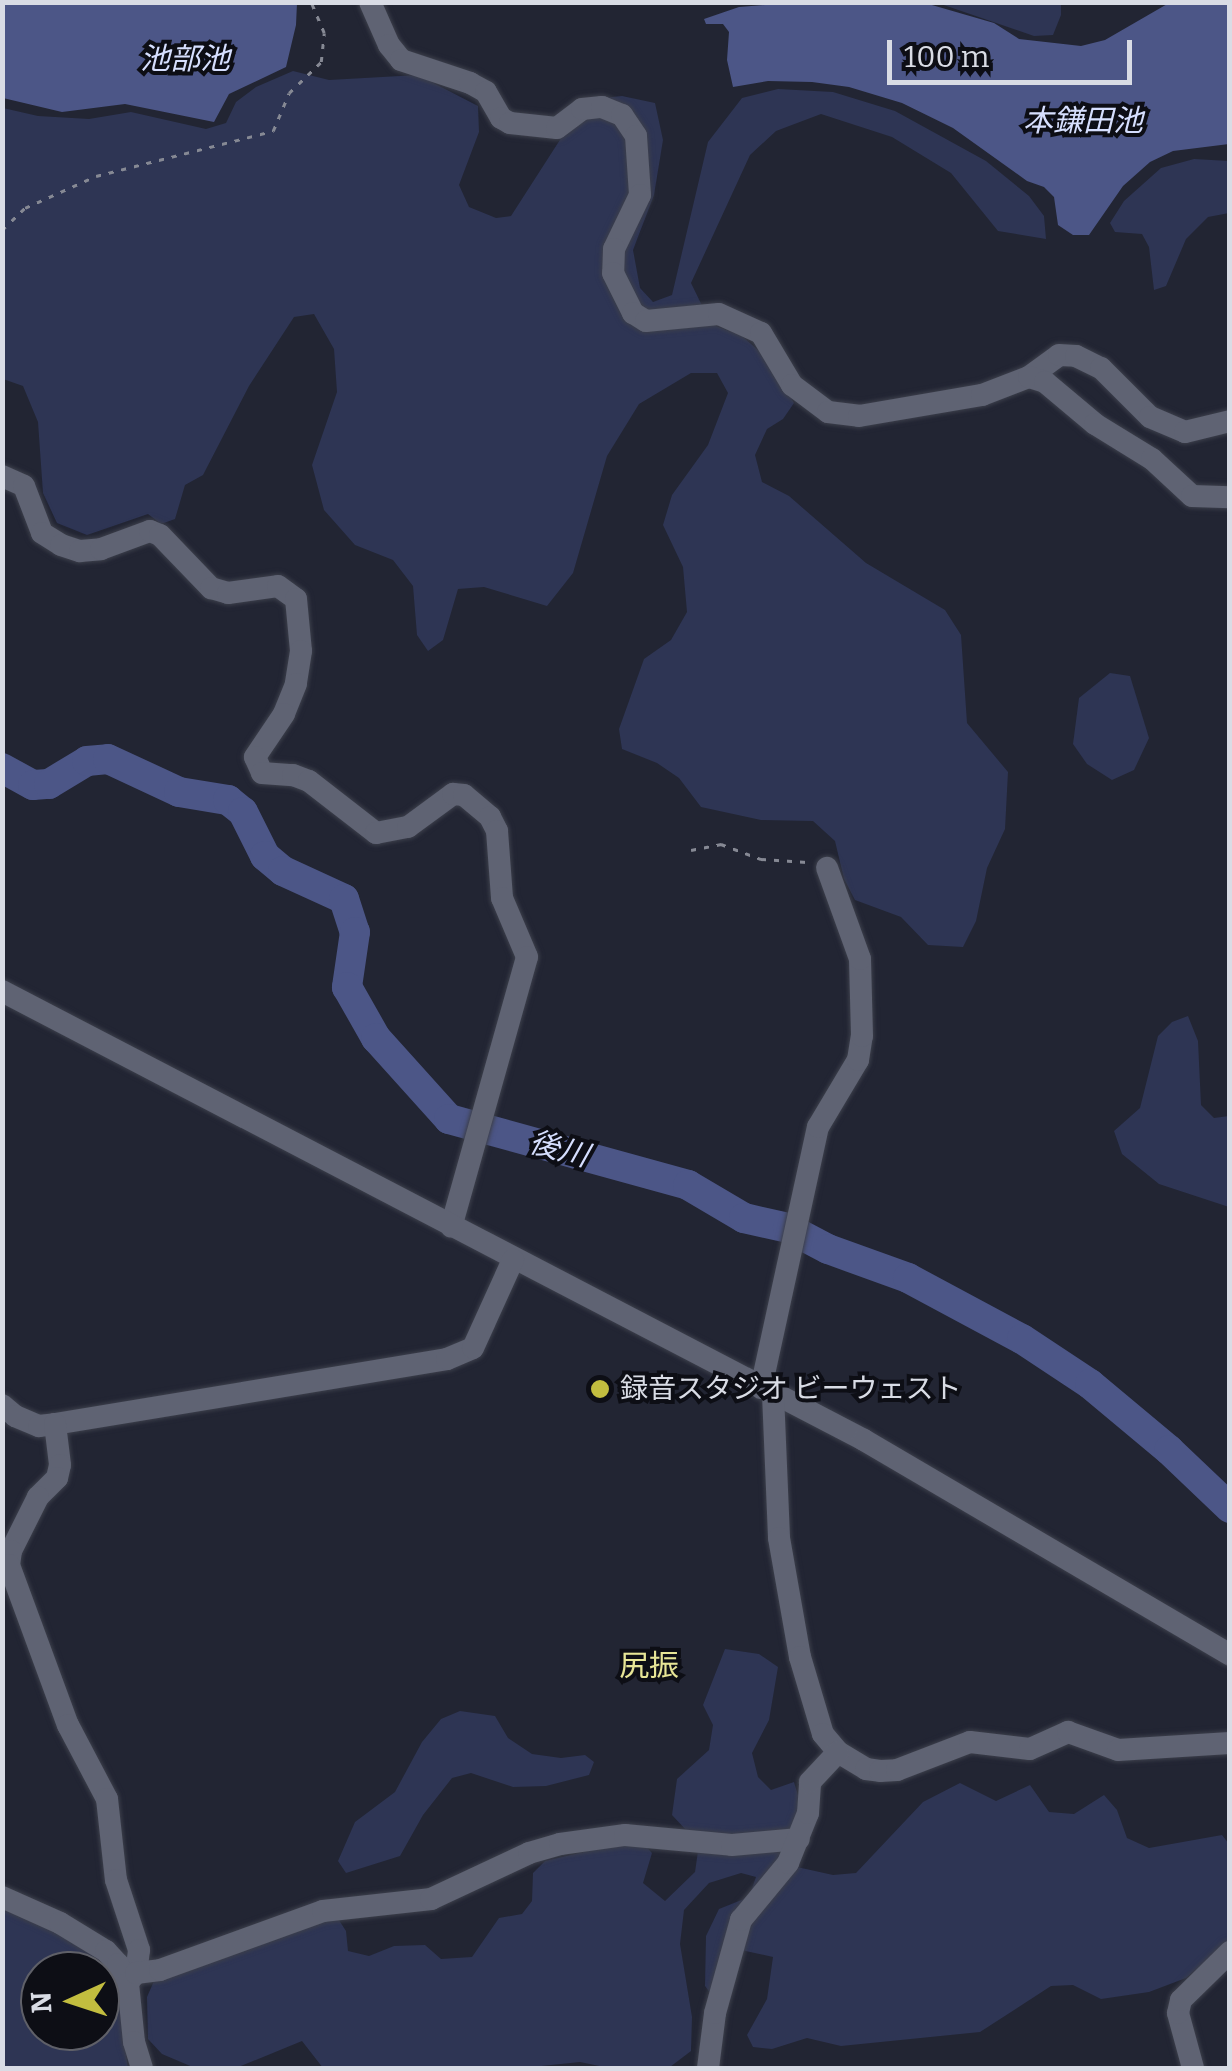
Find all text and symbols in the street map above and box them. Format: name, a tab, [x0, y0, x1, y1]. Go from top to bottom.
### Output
scale bar	[892, 20, 1137, 82]
text: 100 m	[904, 39, 989, 75]
water label: 池部池	[140, 41, 230, 77]
water label: 本鎌田池	[1023, 103, 1143, 139]
water label: 後川	[525, 1124, 593, 1174]
place label: 録音スタジオ ビーウェスト	[620, 1372, 962, 1406]
marker: 録音スタジオ ビーウェスト	[589, 1378, 611, 1400]
district label: 尻振	[619, 1648, 679, 1684]
north arrow	[20, 1951, 120, 2051]
text: N	[24, 1991, 59, 2014]

